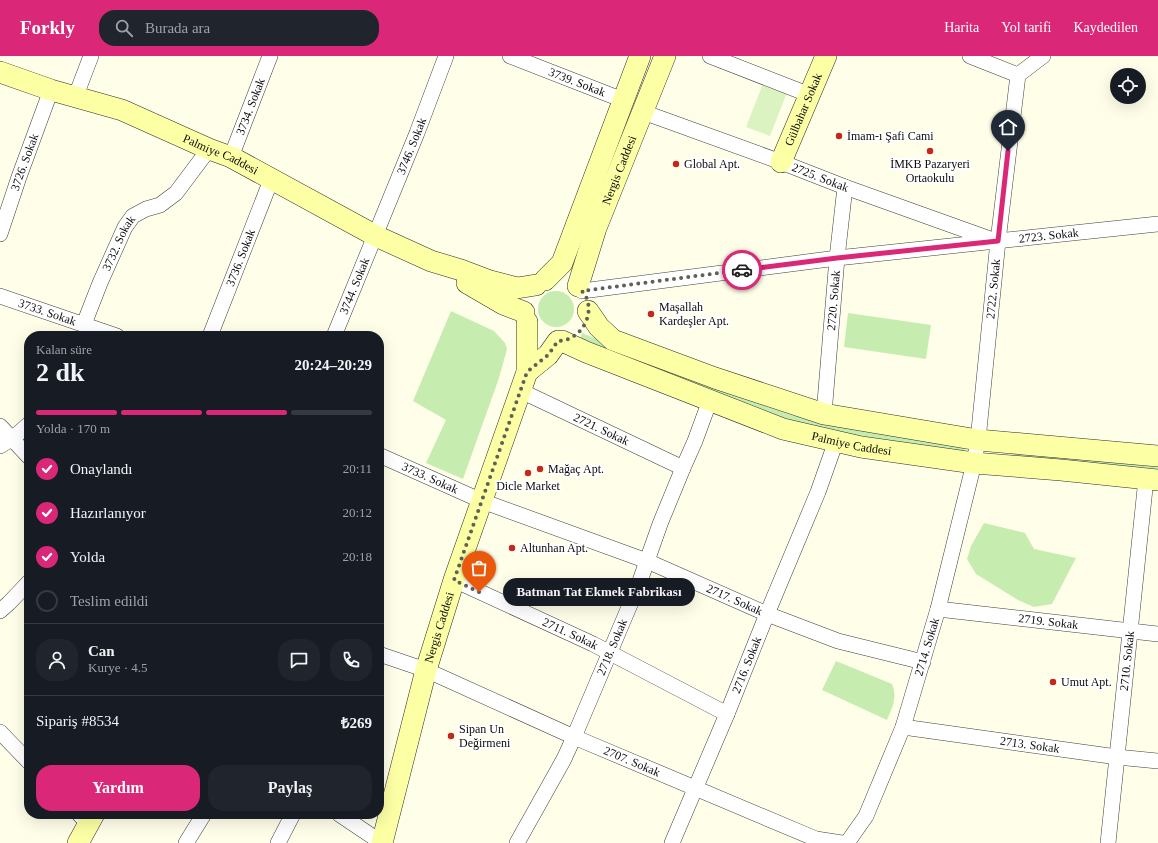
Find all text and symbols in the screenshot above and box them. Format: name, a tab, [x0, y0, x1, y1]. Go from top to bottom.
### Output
search box	[99, 10, 379, 46]
text: Forkly	[20, 17, 75, 38]
icon: search	[113, 17, 135, 39]
text: Burada ara	[145, 20, 210, 36]
text: Harita	[944, 20, 979, 35]
text: Yol tarifi	[1001, 20, 1051, 35]
text: Kaydedilen	[1073, 20, 1138, 35]
street label: 3739. Sokak	[547, 65, 608, 100]
map controls	[1110, 68, 1146, 104]
button: locate	[1110, 68, 1146, 104]
street label: Gülbahar Sokak	[782, 71, 825, 148]
street label: 3734. Sokak	[233, 76, 268, 137]
pin	[991, 110, 1025, 151]
street label: 3746. Sokak	[394, 116, 429, 177]
icon: home	[997, 116, 1019, 138]
place label: İmam-ı Şafi Cami	[847, 129, 934, 143]
street label: 3726. Sokak	[8, 131, 41, 193]
street label: Palmiye Caddesi	[181, 131, 261, 178]
marker: İmam-ı Şafi Cami	[834, 131, 844, 141]
street label: Nergis Caddesi	[599, 133, 640, 207]
marker: İMKB Pazaryeri Ortaokulu	[925, 146, 935, 156]
place label: Global Apt.	[684, 157, 740, 171]
place label: İMKB Pazaryeri Ortaokulu	[890, 157, 970, 185]
marker: Global Apt.	[671, 159, 681, 169]
street label: 2725. Sokak	[790, 160, 851, 195]
street label: 3732. Sokak	[99, 213, 138, 273]
street label: 2723. Sokak	[1018, 225, 1079, 246]
street label: 3736. Sokak	[223, 227, 258, 288]
courier	[722, 250, 762, 290]
street label: 3744. Sokak	[337, 256, 372, 316]
street label: 2722. Sokak	[983, 258, 1003, 320]
icon: car	[731, 259, 753, 281]
street label: 2720. Sokak	[824, 270, 843, 331]
street label: 3733. Sokak	[17, 296, 78, 329]
place label: Maşallah Kardeşler Apt.	[659, 300, 729, 328]
marker: Maşallah Kardeşler Apt.	[646, 309, 656, 319]
text: Kalan süre	[36, 342, 92, 357]
text: 20:24–20:29	[295, 357, 372, 373]
text: 2 dk	[36, 358, 84, 387]
street label: 2721. Sokak	[571, 410, 631, 448]
text: Yolda · 170 m	[36, 421, 110, 436]
street label: Palmiye Caddesi	[810, 429, 893, 458]
icon: check	[36, 458, 58, 480]
street label: 3733. Sokak	[400, 459, 460, 496]
text: Onaylandı	[70, 461, 132, 477]
text: 20:11	[343, 461, 372, 476]
place label: Mağaç Apt.	[548, 462, 604, 476]
marker: Mağaç Apt.	[535, 464, 545, 474]
marker: Dicle Market	[523, 468, 533, 478]
place label: Dicle Market	[496, 479, 560, 493]
icon: check	[36, 502, 58, 524]
text: Hazırlanıyor	[70, 505, 146, 521]
text: 20:12	[342, 505, 372, 520]
place label: Altunhan Apt.	[520, 541, 588, 555]
marker: Altunhan Apt.	[507, 543, 517, 553]
icon: check	[36, 546, 58, 568]
text: Yolda	[70, 549, 105, 565]
text: 20:18	[342, 549, 372, 564]
pin	[462, 551, 496, 592]
icon: bag	[468, 557, 490, 579]
callout: Batman Tat Ekmek Fabrikası	[503, 578, 695, 606]
street label: 2717. Sokak	[704, 581, 765, 618]
text: Batman Tat Ekmek Fabrikası	[516, 584, 682, 599]
street label: Nergis Caddesi	[422, 590, 457, 665]
text: Teslim edildi	[70, 593, 149, 609]
street label: 2719. Sokak	[1018, 611, 1079, 632]
street label: 2711. Sokak	[540, 615, 600, 652]
street label: 2714. Sokak	[912, 616, 942, 678]
street label: 2718. Sokak	[594, 617, 630, 677]
street label: 2710. Sokak	[1117, 630, 1137, 692]
street label: 2716. Sokak	[729, 635, 764, 695]
button: person	[36, 639, 78, 681]
button: chat	[278, 639, 320, 681]
button: phone	[330, 639, 372, 681]
text: Can	[88, 643, 115, 659]
text: Kurye · 4.5	[88, 660, 148, 675]
place label: Umut Apt.	[1061, 675, 1112, 689]
marker: Umut Apt.	[1048, 677, 1058, 687]
text: Sipariş #8534	[36, 713, 119, 729]
text: ₺269	[341, 715, 372, 731]
place label: Sipan Un Değirmeni	[459, 722, 511, 750]
marker: Sipan Un Değirmeni	[446, 731, 456, 741]
street label: 2713. Sokak	[999, 734, 1060, 756]
street label: 2707. Sokak	[602, 743, 662, 780]
button: Yardım	[36, 765, 200, 811]
button: Paylaş	[208, 765, 372, 811]

